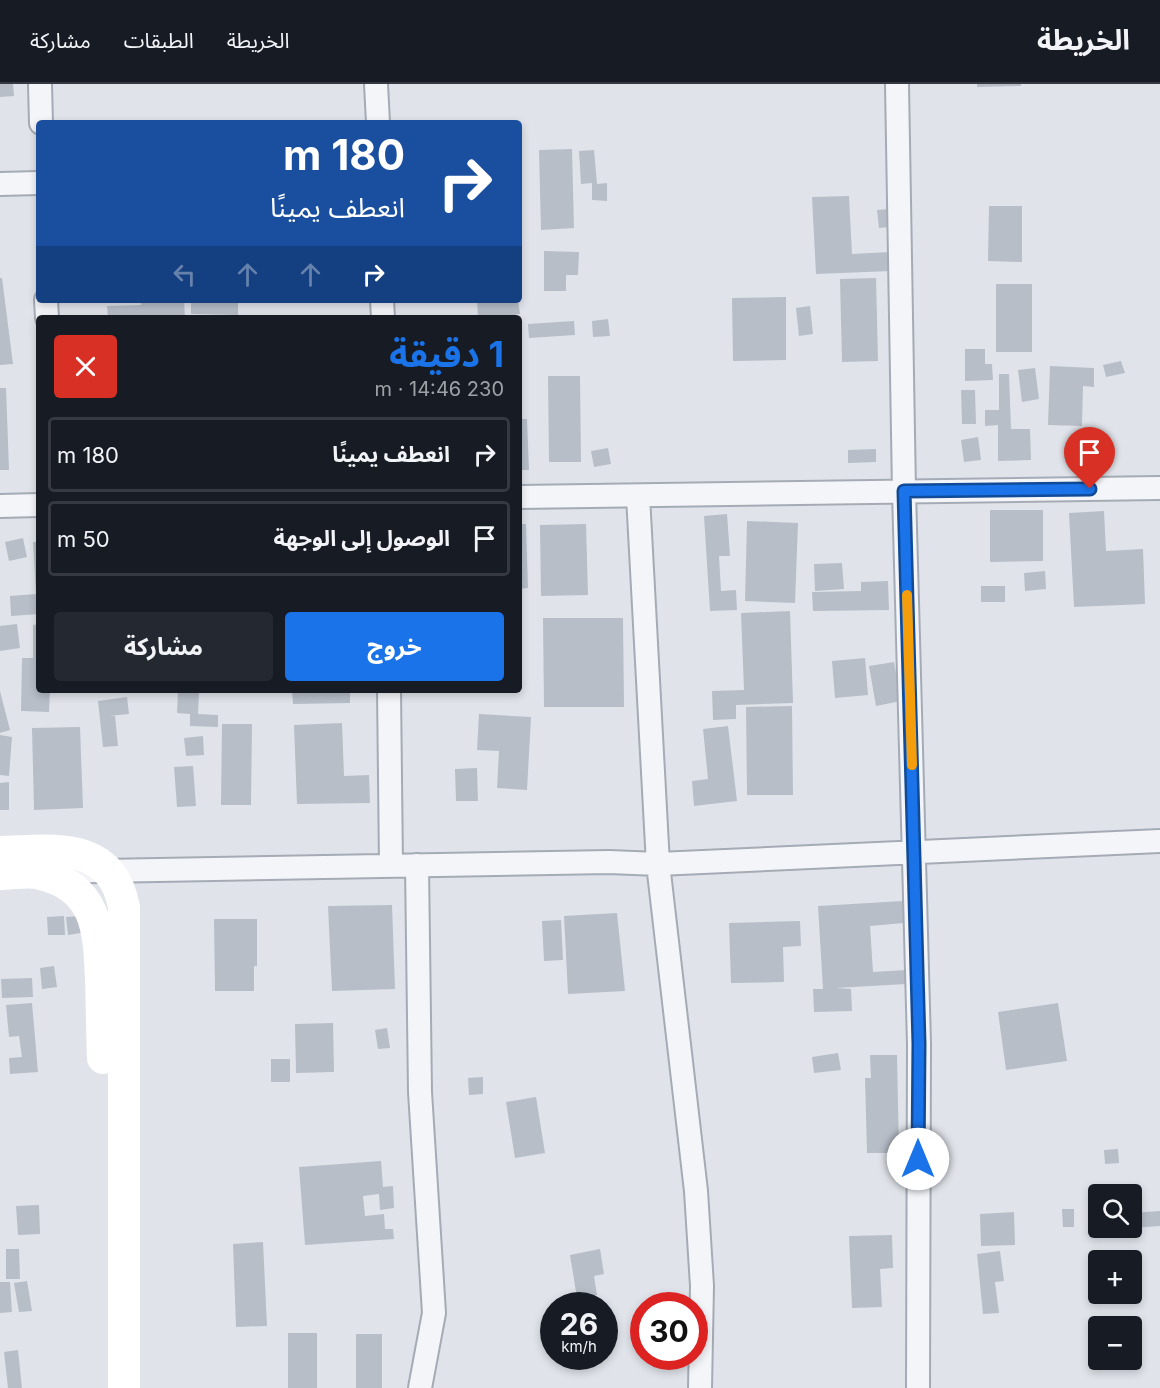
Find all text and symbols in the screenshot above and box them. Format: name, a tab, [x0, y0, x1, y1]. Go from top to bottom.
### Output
text: الخريطة	[1037, 23, 1130, 57]
text: مشاركة	[30, 28, 91, 53]
text: الطبقات	[124, 28, 194, 53]
text: الخريطة	[227, 28, 290, 53]
text: 180 m	[283, 129, 405, 180]
icon: right	[426, 144, 504, 222]
text: انعطف يمينًا	[270, 191, 405, 224]
icon: left	[168, 258, 201, 291]
icon: ahead	[231, 258, 264, 291]
icon: ahead	[294, 258, 327, 291]
icon: right	[357, 258, 390, 291]
text: 1 دقيقة	[389, 332, 504, 376]
button: close	[54, 335, 117, 398]
text: 230 m · 14:46	[375, 377, 504, 401]
pin	[1064, 427, 1115, 489]
icon: arrive	[1073, 436, 1106, 469]
icon: right	[468, 438, 501, 471]
text: انعطف يمينًا	[332, 441, 450, 467]
text: 180 m	[57, 442, 119, 468]
icon: arrive	[468, 522, 501, 555]
text: الوصول إلى الوجهة	[273, 525, 450, 551]
text: 50 m	[57, 526, 110, 552]
button: مشاركة	[54, 612, 273, 681]
button: خروج	[285, 612, 504, 681]
position arrow	[886, 1127, 950, 1191]
map controls	[1088, 1184, 1142, 1370]
button: search	[1088, 1184, 1142, 1238]
button: +	[1088, 1250, 1142, 1304]
speed limit sign: 30	[630, 1292, 708, 1370]
text: 26	[560, 1306, 598, 1342]
button: −	[1088, 1316, 1142, 1370]
text: km/h	[561, 1337, 597, 1356]

